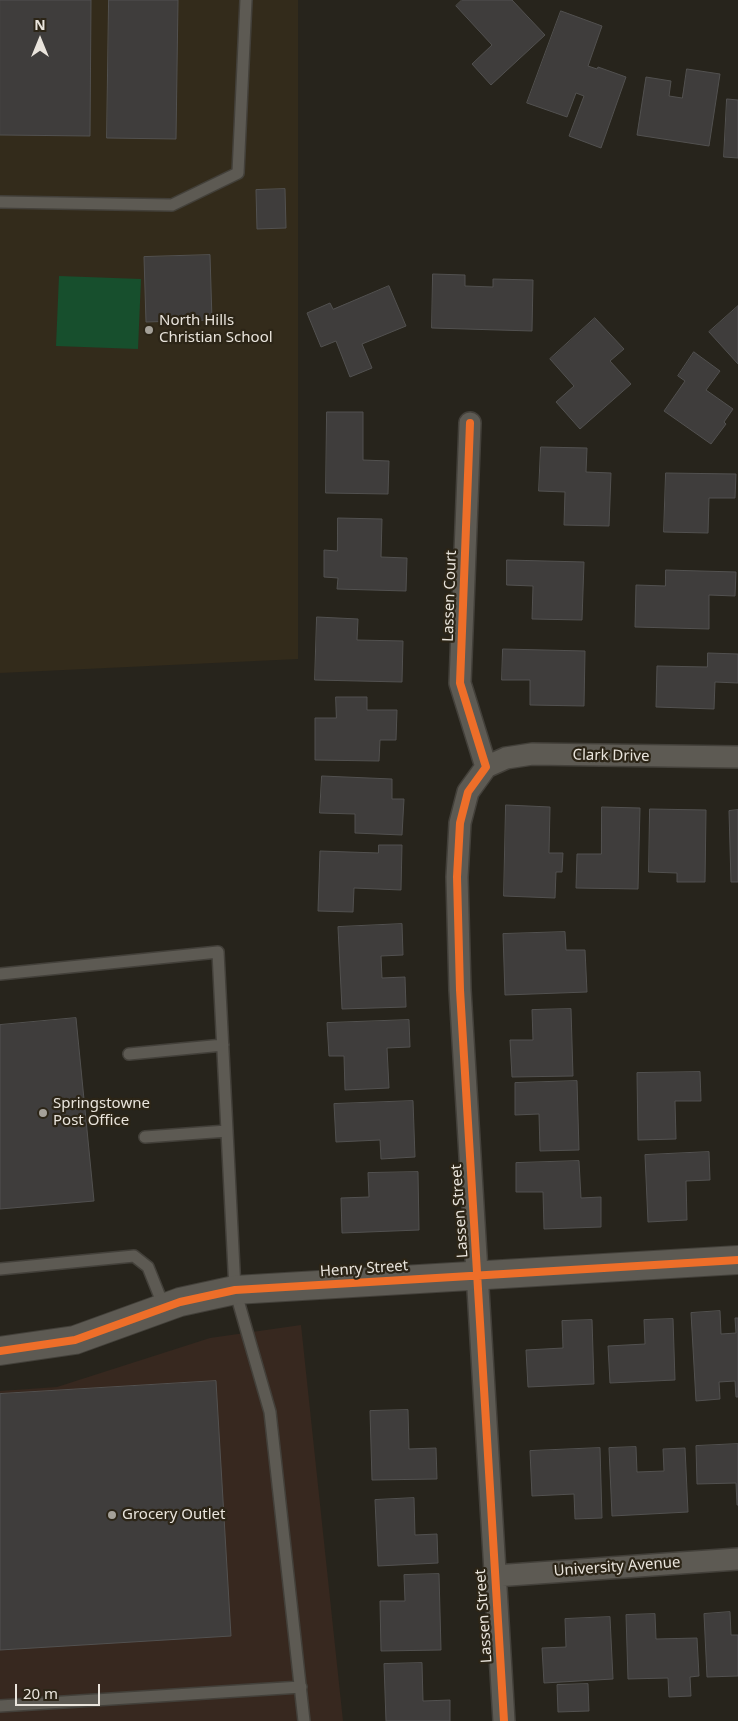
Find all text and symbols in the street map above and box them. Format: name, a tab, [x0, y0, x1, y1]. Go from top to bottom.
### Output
north arrow	[15, 15, 65, 65]
text: N	[34, 15, 46, 34]
place label: North Hills Christian School	[159, 312, 273, 347]
marker: North Hills Christian School	[143, 324, 155, 336]
street label: Lassen Court	[439, 550, 461, 642]
street label: Clark Drive	[572, 746, 650, 766]
place label: Springstowne Post Office	[53, 1095, 150, 1130]
marker: Springstowne Post Office	[37, 1107, 49, 1119]
street label: Lassen Street	[448, 1163, 472, 1259]
street label: Henry Street	[319, 1257, 409, 1281]
place label: Grocery Outlet	[122, 1506, 225, 1524]
marker: Grocery Outlet	[106, 1509, 118, 1521]
street label: University Avenue	[553, 1554, 681, 1580]
street label: Lassen Street	[472, 1568, 496, 1664]
scale bar	[18, 1674, 102, 1706]
text: 20 m	[23, 1683, 58, 1703]

